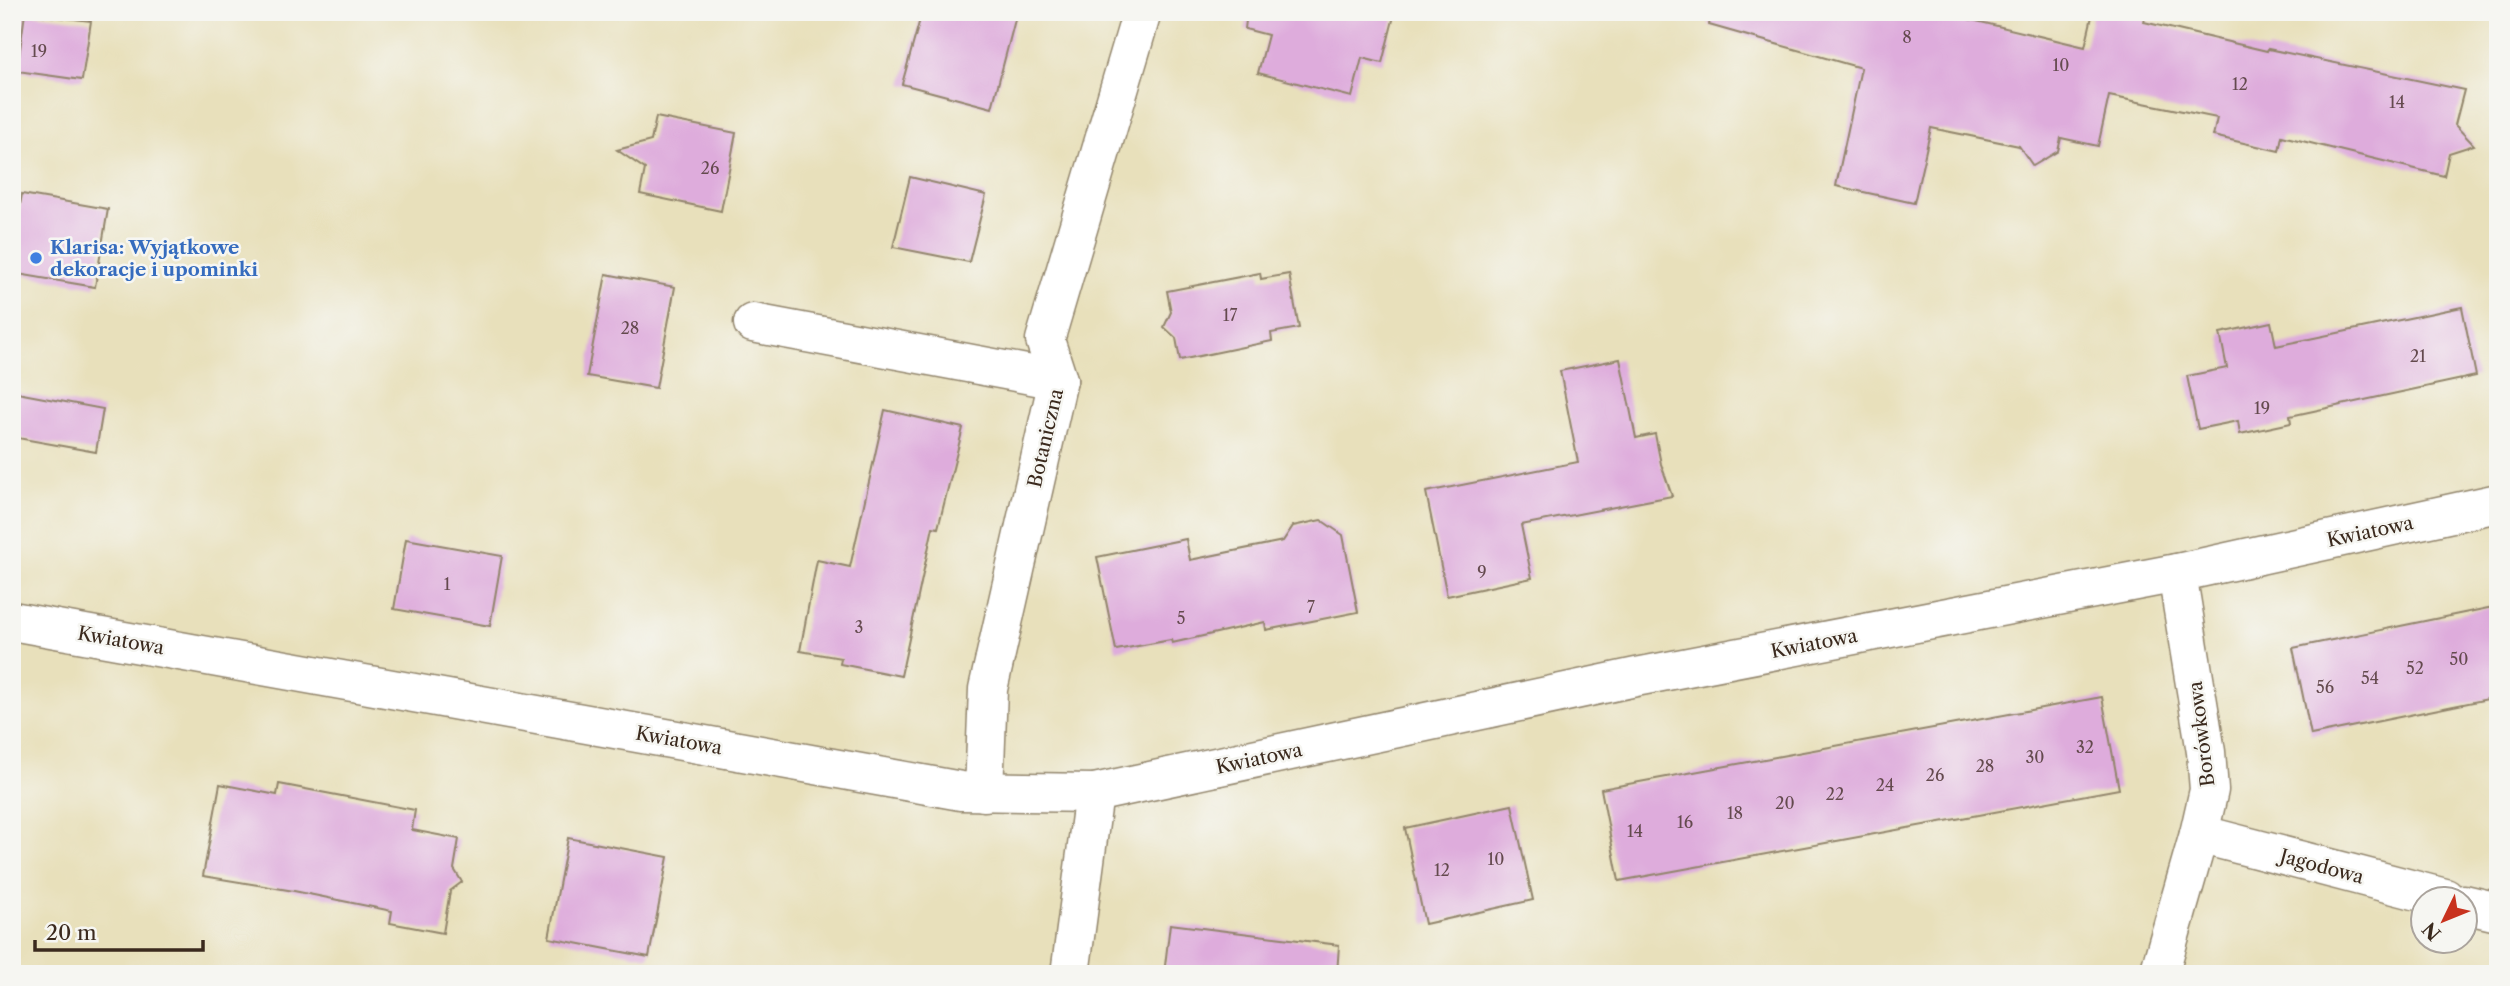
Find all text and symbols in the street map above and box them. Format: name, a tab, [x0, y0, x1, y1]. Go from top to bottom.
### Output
house number: 8	[1902, 27, 1912, 47]
house number: 19	[31, 41, 47, 61]
house number: 10	[2053, 55, 2069, 75]
house number: 12	[2232, 74, 2248, 94]
house number: 14	[2389, 92, 2405, 112]
house number: 26	[701, 158, 719, 178]
place label: Klarisa: Wyjątkowe dekoracje i upominki	[50, 236, 258, 281]
marker: Klarisa: Wyjątkowe dekoracje i upominki	[28, 250, 44, 266]
house number: 17	[1223, 305, 1237, 325]
house number: 28	[621, 318, 639, 338]
house number: 21	[2410, 346, 2426, 366]
street label: Botaniczna	[1023, 386, 1068, 490]
house number: 19	[2254, 398, 2270, 418]
street label: Kwiatowa	[2325, 511, 2415, 552]
house number: 9	[1477, 562, 1487, 582]
house number: 1	[444, 574, 451, 594]
house number: 7	[1307, 597, 1315, 617]
house number: 5	[1177, 608, 1185, 628]
house number: 3	[855, 617, 863, 637]
street label: Kwiatowa	[76, 622, 166, 659]
street label: Kwiatowa	[1769, 624, 1859, 663]
house number: 50	[2450, 649, 2468, 669]
house number: 52	[2406, 658, 2424, 678]
house number: 54	[2361, 668, 2379, 688]
house number: 56	[2316, 677, 2334, 697]
street label: Borówkowa	[2184, 680, 2219, 788]
street label: Kwiatowa	[634, 722, 724, 759]
house number: 32	[2076, 737, 2094, 757]
street label: Kwiatowa	[1214, 738, 1304, 779]
house number: 30	[2026, 747, 2044, 767]
house number: 28	[1976, 756, 1994, 776]
house number: 26	[1926, 765, 1944, 785]
house number: 24	[1876, 775, 1894, 795]
house number: 22	[1826, 784, 1844, 804]
house number: 20	[1775, 793, 1795, 813]
house number: 18	[1727, 803, 1743, 823]
house number: 16	[1677, 812, 1693, 832]
house number: 14	[1627, 821, 1643, 841]
street label: Jagodowa	[2274, 843, 2366, 889]
house number: 10	[1488, 849, 1504, 869]
house number: 12	[1434, 860, 1450, 880]
north arrow	[2408, 884, 2478, 954]
scale bar	[35, 909, 203, 953]
text: N	[2418, 917, 2446, 945]
text: 20 m	[46, 920, 97, 945]

